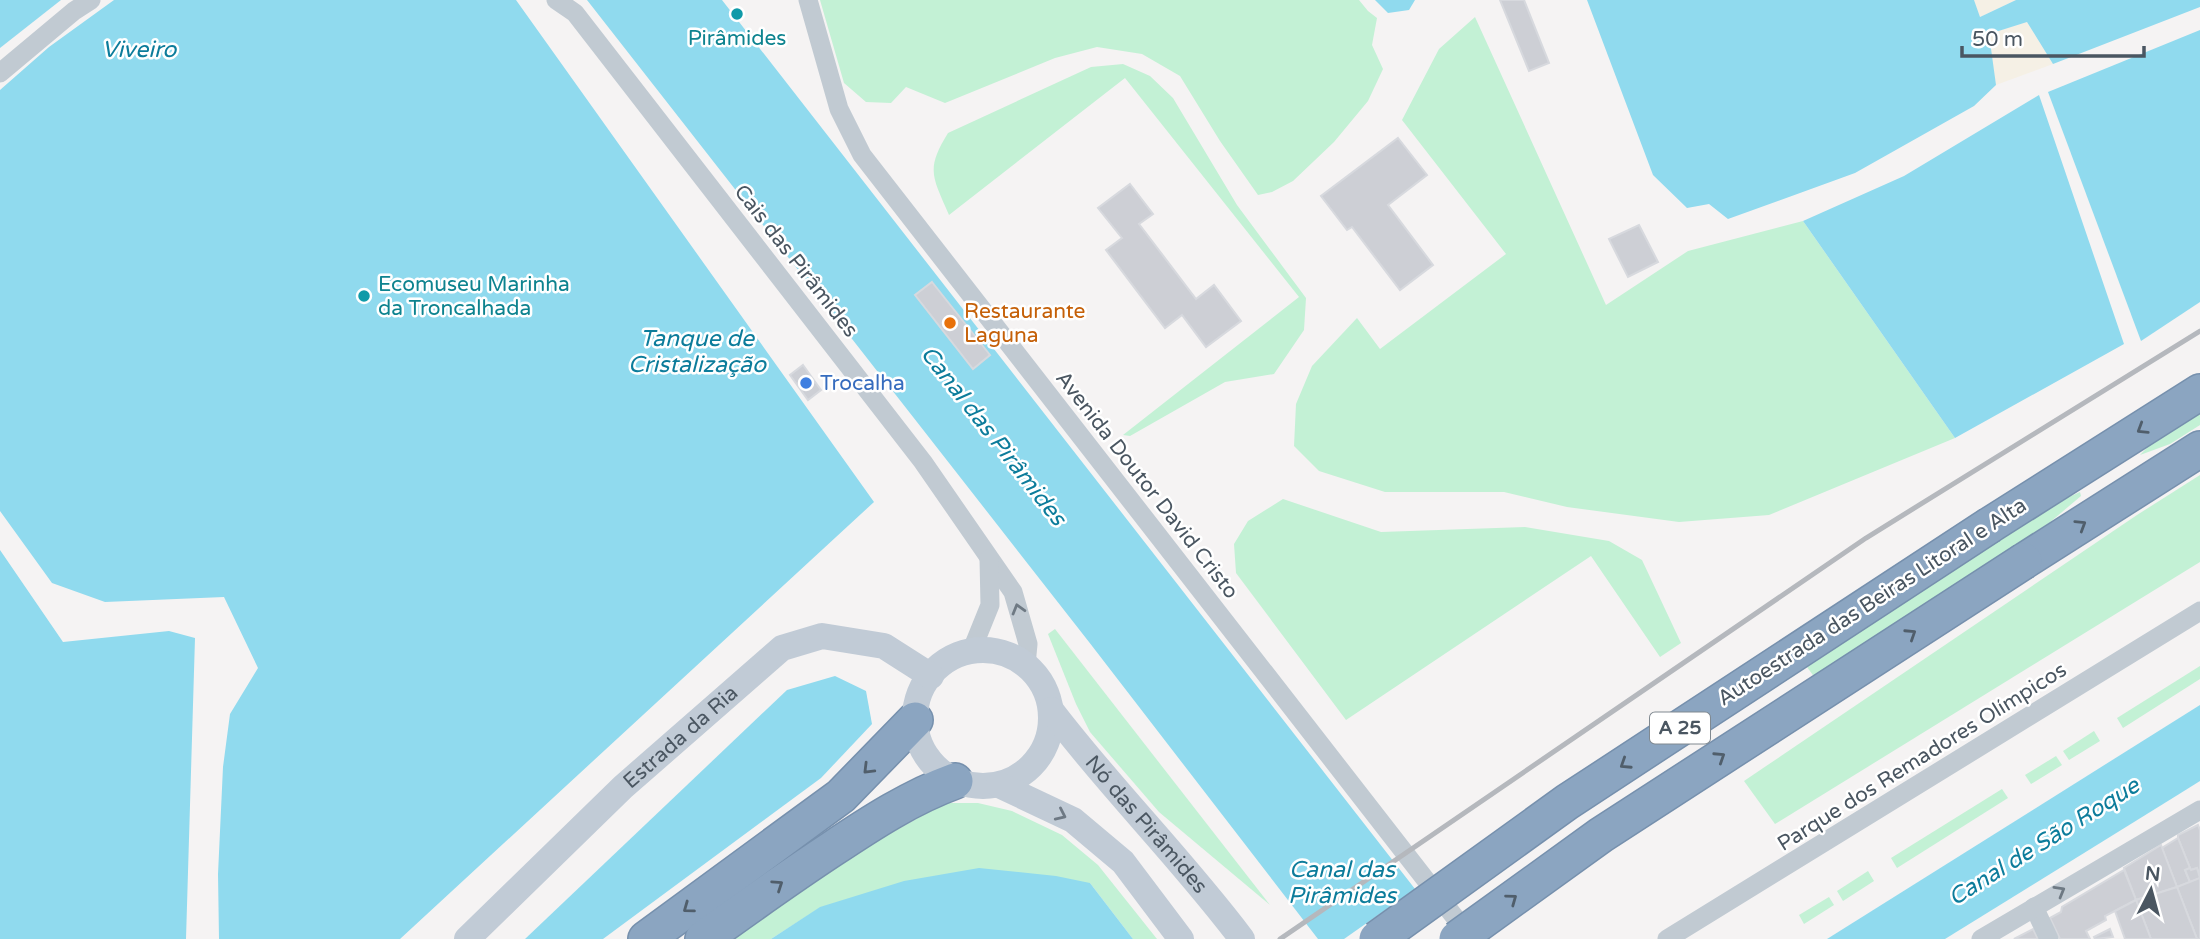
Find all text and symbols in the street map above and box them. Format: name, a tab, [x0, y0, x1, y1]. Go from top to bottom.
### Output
marker: Pirâmides	[729, 6, 745, 22]
scale bar	[1962, 14, 2144, 58]
place label: Pirâmides	[688, 26, 786, 51]
text: 50 m	[1972, 27, 2023, 52]
water label: Viveiro	[102, 36, 177, 64]
street label: Cais das Pirâmides	[729, 180, 863, 342]
place label: Ecomuseu Marinha da Troncalhada	[378, 272, 570, 321]
marker: Ecomuseu Marinha da Troncalhada	[356, 288, 372, 304]
place label: Restaurante Laguna	[964, 299, 1086, 348]
marker: Restaurante Laguna	[942, 315, 958, 331]
water label: Tanque de Cristalização	[628, 325, 767, 379]
water label: Canal das Pirâmides	[914, 341, 1073, 533]
street label: Avenida Doutor David Cristo	[1050, 366, 1244, 604]
place label: Trocalha	[820, 371, 905, 396]
marker: Trocalha	[798, 375, 814, 391]
one-way arrow	[2137, 420, 2150, 433]
street label: Autoestrada das Beiras Litoral e Alta	[1713, 493, 2031, 711]
one-way arrow	[2074, 520, 2087, 533]
one-way arrow	[1011, 603, 1026, 615]
one-way arrow	[1904, 629, 1917, 642]
street label: Parque dos Remadores Olímpicos	[1773, 657, 2071, 857]
street label: Estrada da Ria	[618, 680, 743, 794]
road number: A 25	[1650, 712, 1710, 744]
street label: Nó das Pirâmides	[1080, 750, 1213, 898]
one-way arrow	[1713, 753, 1726, 766]
one-way arrow	[1620, 755, 1633, 768]
one-way arrow	[863, 761, 876, 774]
water label: Canal de São Roque	[1943, 771, 2146, 912]
one-way arrow	[1053, 807, 1066, 821]
north arrow	[2116, 855, 2186, 925]
water label: Canal das Pirâmides	[1288, 856, 1398, 910]
text: N	[2144, 862, 2161, 886]
one-way arrow	[770, 881, 783, 893]
one-way arrow	[2053, 887, 2066, 900]
one-way arrow	[1504, 895, 1517, 907]
one-way arrow	[683, 900, 696, 913]

